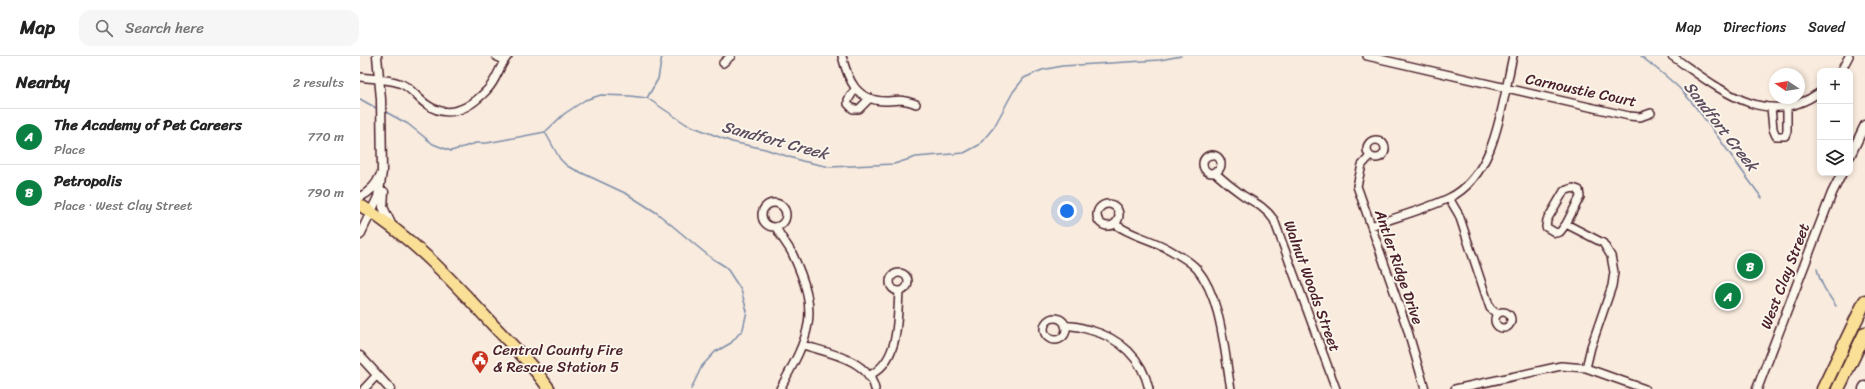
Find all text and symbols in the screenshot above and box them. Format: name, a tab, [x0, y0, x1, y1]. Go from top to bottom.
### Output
search box	[79, 10, 359, 46]
text: Map	[20, 11, 55, 44]
text: Search here	[125, 15, 204, 41]
text: Map	[1675, 15, 1701, 40]
text: Directions	[1723, 15, 1786, 40]
text: Saved	[1808, 15, 1845, 40]
icon: search	[93, 17, 115, 39]
street label: Carnoustie Court	[1523, 66, 1639, 115]
text: Nearby	[16, 67, 70, 97]
north arrow	[1769, 68, 1805, 104]
map controls	[1817, 68, 1853, 176]
button: +	[1817, 68, 1853, 104]
text: 2 results	[293, 71, 344, 94]
water label: Sandfort Creek	[1676, 74, 1767, 180]
button: −	[1817, 104, 1853, 140]
text: The Academy of Pet Careers	[54, 112, 242, 138]
water label: Sandfort Creek	[719, 112, 834, 169]
text: A	[25, 125, 33, 148]
text: 770 m	[308, 125, 344, 148]
text: Place	[54, 138, 85, 161]
button: layers	[1817, 140, 1853, 176]
text: Petropolis	[54, 168, 122, 194]
text: B	[25, 181, 33, 204]
text: 790 m	[307, 181, 344, 204]
text: Place · West Clay Street	[54, 194, 192, 217]
your location	[1057, 201, 1077, 221]
street label: Antler Ridge Drive	[1367, 205, 1431, 328]
street label: Walnut Woods Street	[1276, 217, 1348, 356]
street label: West Clay Street	[1753, 219, 1817, 333]
pin: B	[1737, 251, 1763, 281]
pin: A	[1715, 281, 1741, 311]
place label: Central County Fire & Rescue Station 5	[493, 337, 623, 380]
public building icon: Central County Fire & Rescue Station 5	[470, 349, 490, 374]

